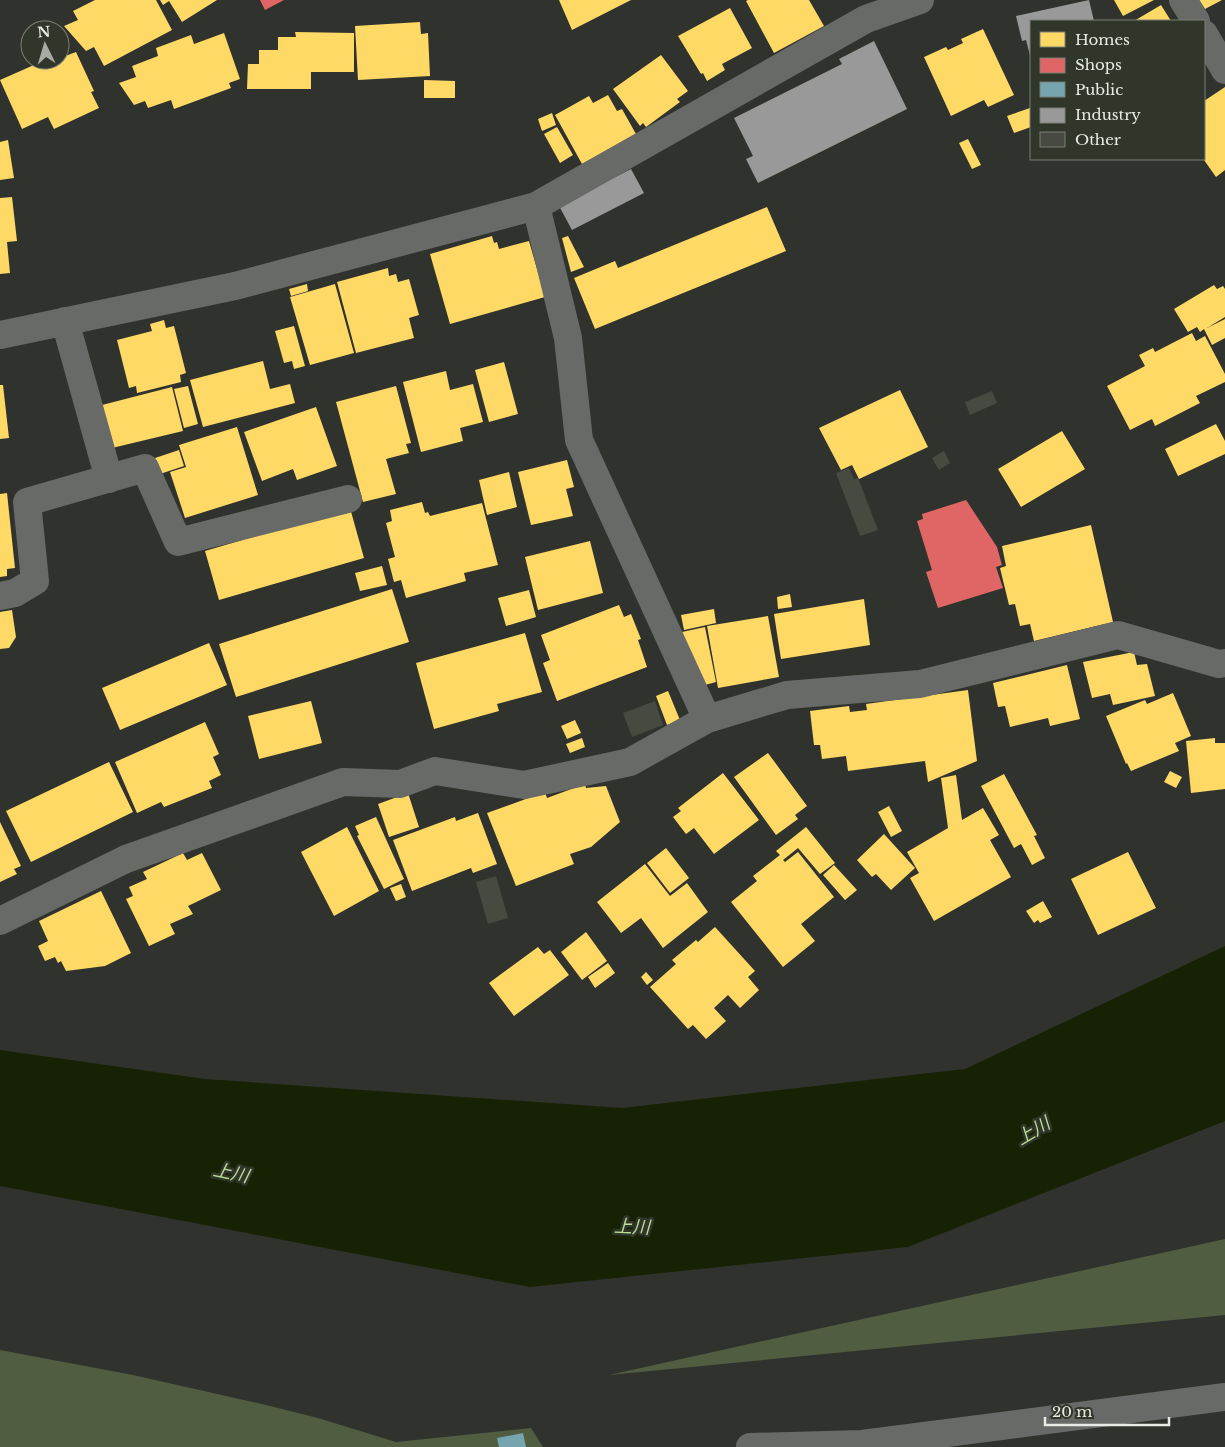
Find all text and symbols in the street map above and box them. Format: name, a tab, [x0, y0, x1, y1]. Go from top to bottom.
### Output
north arrow	[20, 20, 70, 70]
legend	[1030, 20, 1205, 160]
text: N	[37, 23, 51, 42]
text: Homes	[1075, 30, 1130, 49]
text: Shops	[1075, 55, 1122, 74]
text: Public	[1075, 80, 1123, 99]
text: Industry	[1075, 105, 1141, 124]
text: Other	[1075, 130, 1122, 149]
water label: 上川	[1012, 1111, 1056, 1150]
water label: 上川	[211, 1158, 253, 1188]
water label: 上川	[614, 1215, 652, 1239]
scale bar	[1045, 1394, 1169, 1426]
text: 20 m	[1052, 1402, 1092, 1421]

